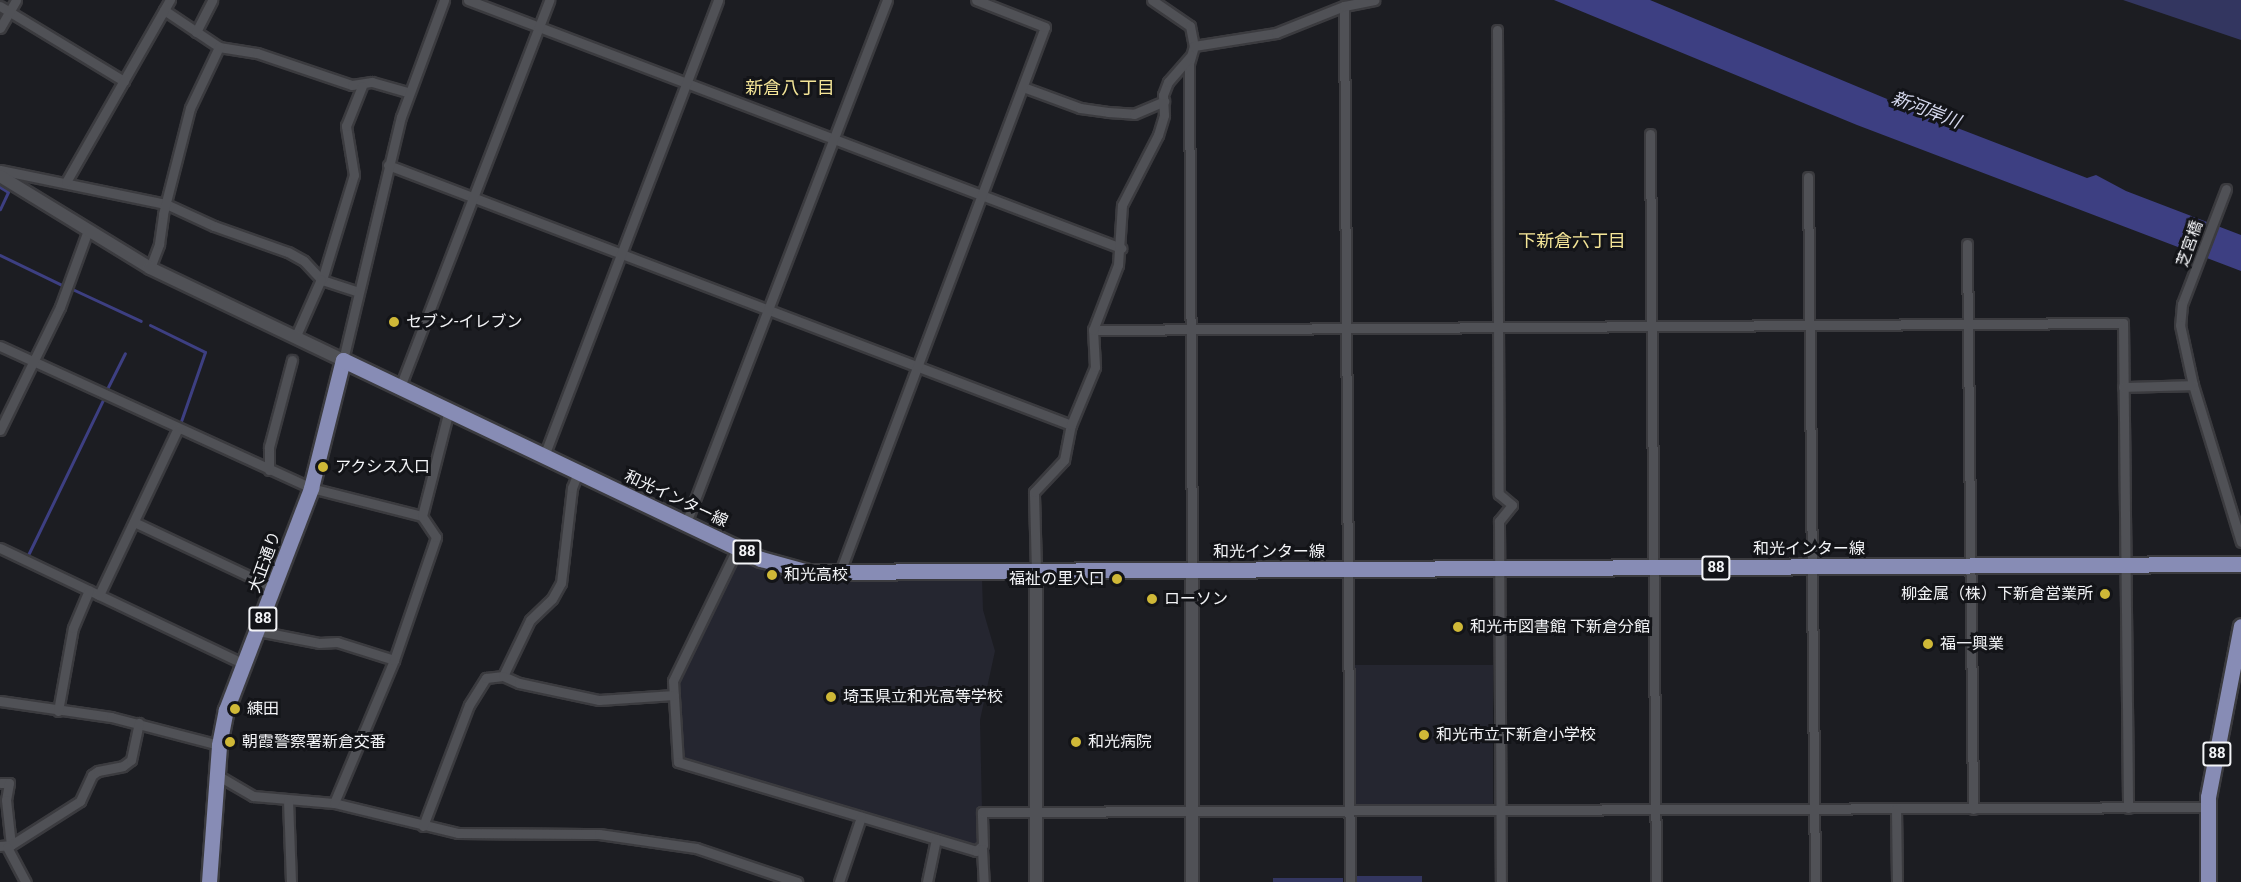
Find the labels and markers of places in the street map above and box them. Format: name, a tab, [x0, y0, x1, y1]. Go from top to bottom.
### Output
place label: セブン-イレブン	[406, 312, 522, 332]
marker: セブン-イレブン	[387, 315, 401, 329]
place label: アクシス入口	[335, 457, 431, 477]
marker: アクシス入口	[316, 460, 330, 474]
place label: 和光高校	[784, 565, 848, 585]
marker: 和光高校	[765, 568, 779, 582]
place label: 福祉の里入口	[1009, 569, 1105, 589]
marker: 福祉の里入口	[1110, 572, 1124, 586]
place label: 柳金属（株）下新倉営業所	[1901, 584, 2093, 604]
marker: 柳金属（株）下新倉営業所	[2098, 587, 2112, 601]
place label: ローソン	[1164, 589, 1228, 609]
marker: ローソン	[1145, 592, 1159, 606]
place label: 和光市図書館 下新倉分館	[1470, 617, 1650, 637]
marker: 和光市図書館 下新倉分館	[1451, 620, 1465, 634]
place label: 福一興業	[1940, 634, 2004, 654]
marker: 福一興業	[1921, 637, 1935, 651]
place label: 埼玉県立和光高等学校	[843, 687, 1003, 707]
marker: 埼玉県立和光高等学校	[824, 690, 838, 704]
place label: 練田	[247, 699, 279, 719]
marker: 練田	[228, 702, 242, 716]
place label: 和光市立下新倉小学校	[1436, 725, 1596, 745]
marker: 和光市立下新倉小学校	[1417, 728, 1431, 742]
place label: 朝霞警察署新倉交番	[242, 732, 386, 752]
place label: 和光病院	[1088, 732, 1152, 752]
marker: 朝霞警察署新倉交番	[223, 735, 237, 749]
marker: 和光病院	[1069, 735, 1083, 749]

